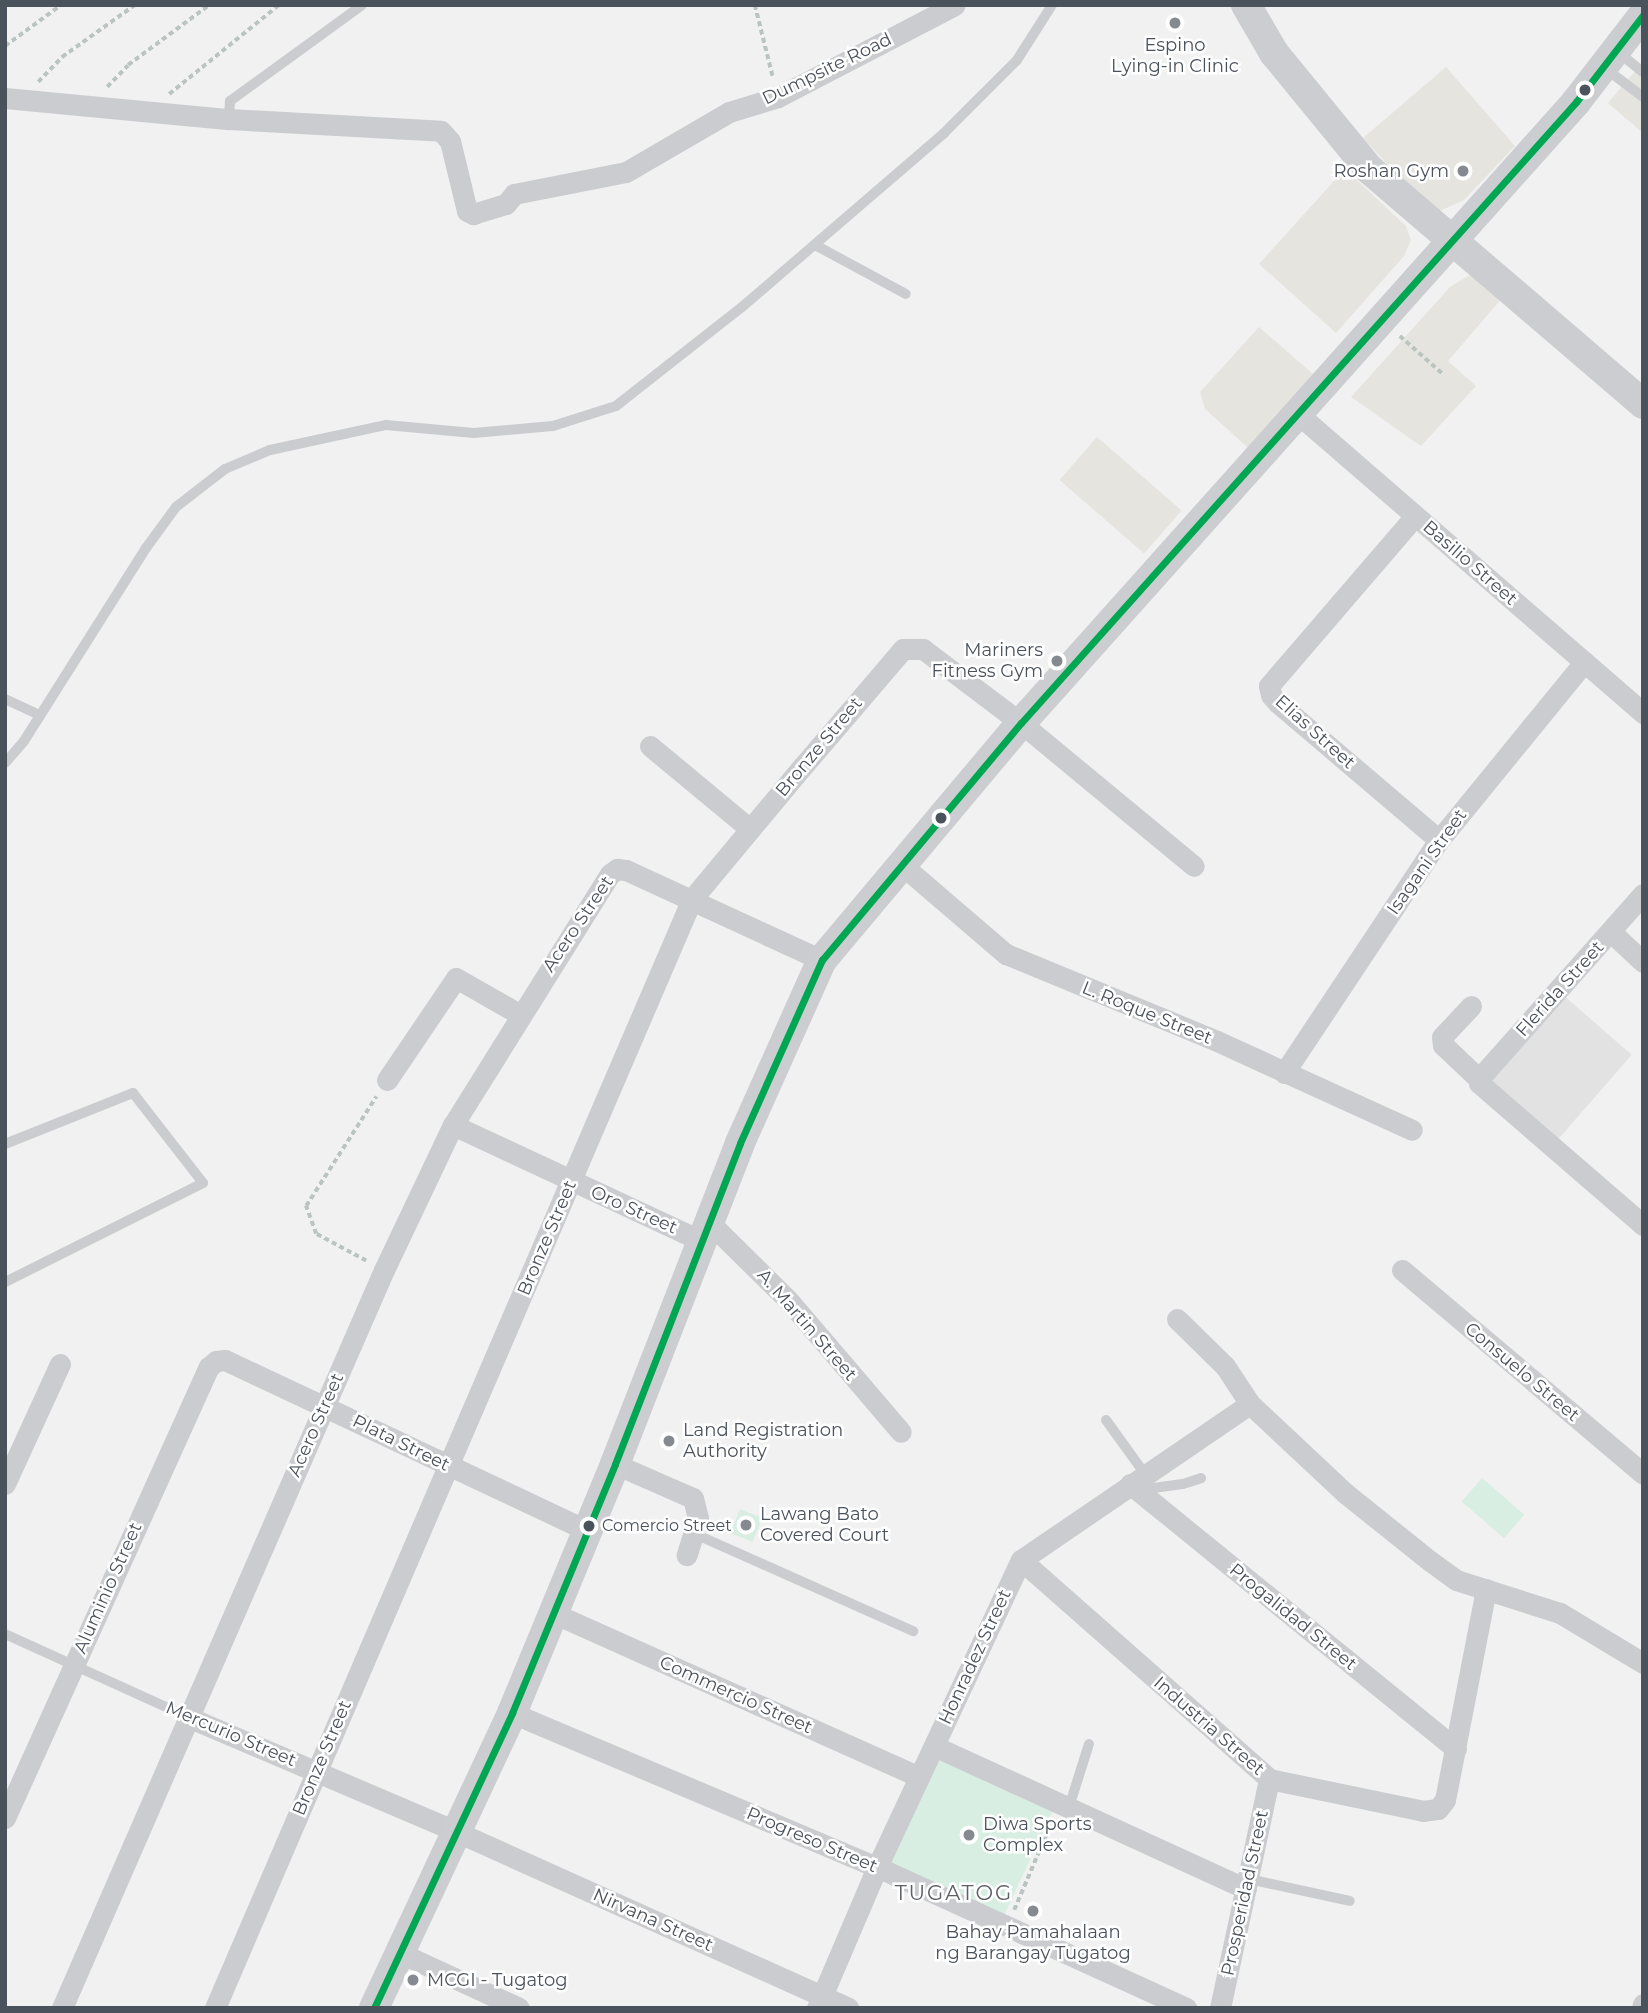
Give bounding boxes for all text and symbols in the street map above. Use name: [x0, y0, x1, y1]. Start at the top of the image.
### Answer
marker: Espino Lying-in Clinic: [1165, 13, 1185, 33]
street label: Dumpsite Road: [759, 28, 895, 110]
place label: Espino Lying-in Clinic: [1111, 35, 1239, 78]
unlabelled marker: [1578, 83, 1592, 97]
place label: Roshan Gym: [1333, 160, 1449, 182]
marker: Roshan Gym: [1455, 163, 1471, 179]
street label: Basilio Street: [1418, 516, 1522, 610]
place label: Mariners Fitness Gym: [932, 640, 1043, 682]
marker: Mariners Fitness Gym: [1049, 653, 1065, 669]
street label: Elias Street: [1271, 690, 1359, 774]
street label: Bronze Street: [771, 693, 867, 801]
street label: Isagani Street: [1383, 805, 1471, 919]
unlabelled marker: [934, 811, 948, 825]
street label: Acero Street: [538, 872, 618, 976]
street label: Flerida Street: [1511, 937, 1609, 1041]
street label: L. Roque Street: [1079, 977, 1215, 1049]
street label: Bronze Street: [513, 1177, 581, 1299]
street label: Oro Street: [587, 1181, 681, 1239]
street label: A. Martin Street: [753, 1265, 861, 1385]
street label: Consuelo Street: [1460, 1318, 1584, 1426]
street label: Acero Street: [284, 1370, 348, 1480]
street label: Plata Street: [349, 1410, 453, 1476]
place label: Land Registration Authority: [683, 1420, 843, 1462]
marker: Land Registration Authority: [661, 1433, 677, 1449]
place label: Lawang Bato Covered Court: [760, 1504, 889, 1546]
place label: Comercio Street: [602, 1516, 732, 1536]
marker: Lawang Bato Covered Court: [738, 1517, 754, 1533]
street label: Aluminio Street: [69, 1519, 147, 1657]
marker: Comercio Street: [582, 1519, 596, 1533]
street label: Progalidad Street: [1225, 1559, 1361, 1675]
street label: Honradez Street: [934, 1586, 1016, 1728]
street label: Commercio Street: [656, 1652, 816, 1738]
street label: Industria Street: [1149, 1672, 1269, 1780]
street label: Mercurio Street: [163, 1697, 299, 1771]
street label: Bronze Street: [288, 1697, 356, 1819]
street label: Progreso Street: [743, 1803, 881, 1877]
street label: Prosperidad Street: [1217, 1808, 1273, 1978]
place label: Diwa Sports Complex: [983, 1814, 1092, 1856]
marker: Diwa Sports Complex: [961, 1827, 977, 1843]
district label: TUGATOG: [896, 1880, 1012, 1906]
street label: Nirvana Street: [590, 1884, 716, 1956]
marker: Bahay Pamahalaan ng Barangay Tugatog: [1025, 1903, 1041, 1919]
place label: Bahay Pamahalaan ng Barangay Tugatog: [935, 1922, 1131, 1965]
place label: MCGI - Tugatog: [427, 1969, 568, 1991]
marker: MCGI - Tugatog: [405, 1972, 421, 1988]

